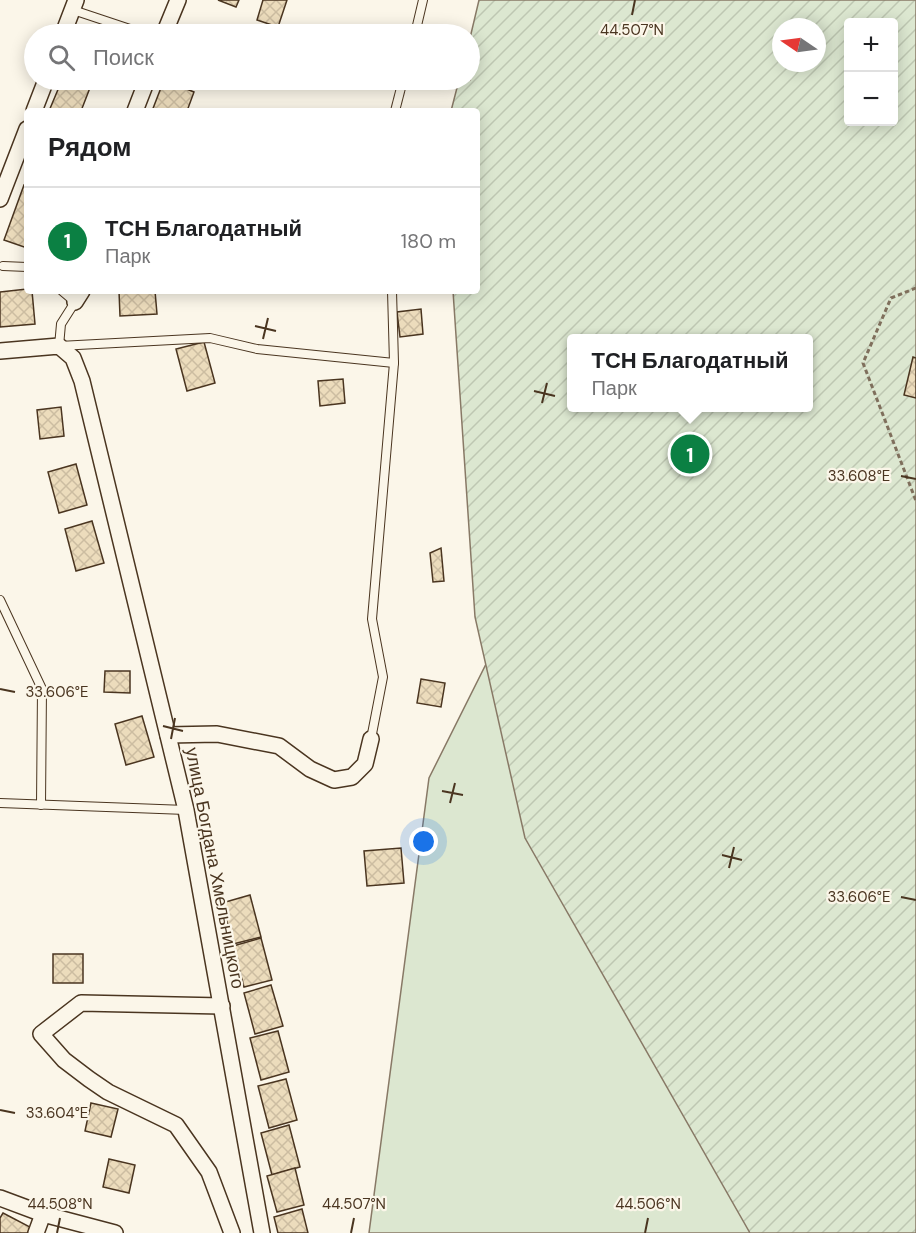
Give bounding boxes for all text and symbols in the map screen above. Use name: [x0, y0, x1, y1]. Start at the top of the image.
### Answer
north arrow: [772, 18, 826, 72]
map controls: [844, 18, 898, 126]
button: +: [844, 18, 898, 72]
text: 44.507°N: [600, 20, 664, 40]
search box: [24, 24, 480, 90]
icon: search: [45, 41, 78, 74]
text: Поиск: [93, 43, 154, 72]
button: −: [844, 72, 898, 126]
text: Рядом: [48, 130, 131, 164]
text: ТСН Благодатный: [105, 214, 302, 243]
text: 1: [64, 228, 71, 254]
text: 180 m: [401, 228, 456, 254]
text: Парк: [105, 243, 150, 269]
popup: [567, 334, 813, 412]
text: ТСН Благодатный: [591, 346, 789, 375]
text: Парк: [591, 375, 637, 401]
pin: 1: [670, 432, 710, 476]
text: 33.608°E: [828, 466, 890, 486]
text: 33.606°E: [26, 682, 88, 702]
street label: улица Богдана Хмельницкого: [180, 745, 250, 991]
your location: [409, 827, 438, 856]
text: 33.606°E: [828, 887, 890, 907]
text: 33.604°E: [26, 1103, 88, 1123]
text: 44.508°N: [27, 1194, 93, 1214]
text: 44.507°N: [322, 1194, 386, 1214]
text: 44.506°N: [615, 1194, 681, 1214]

